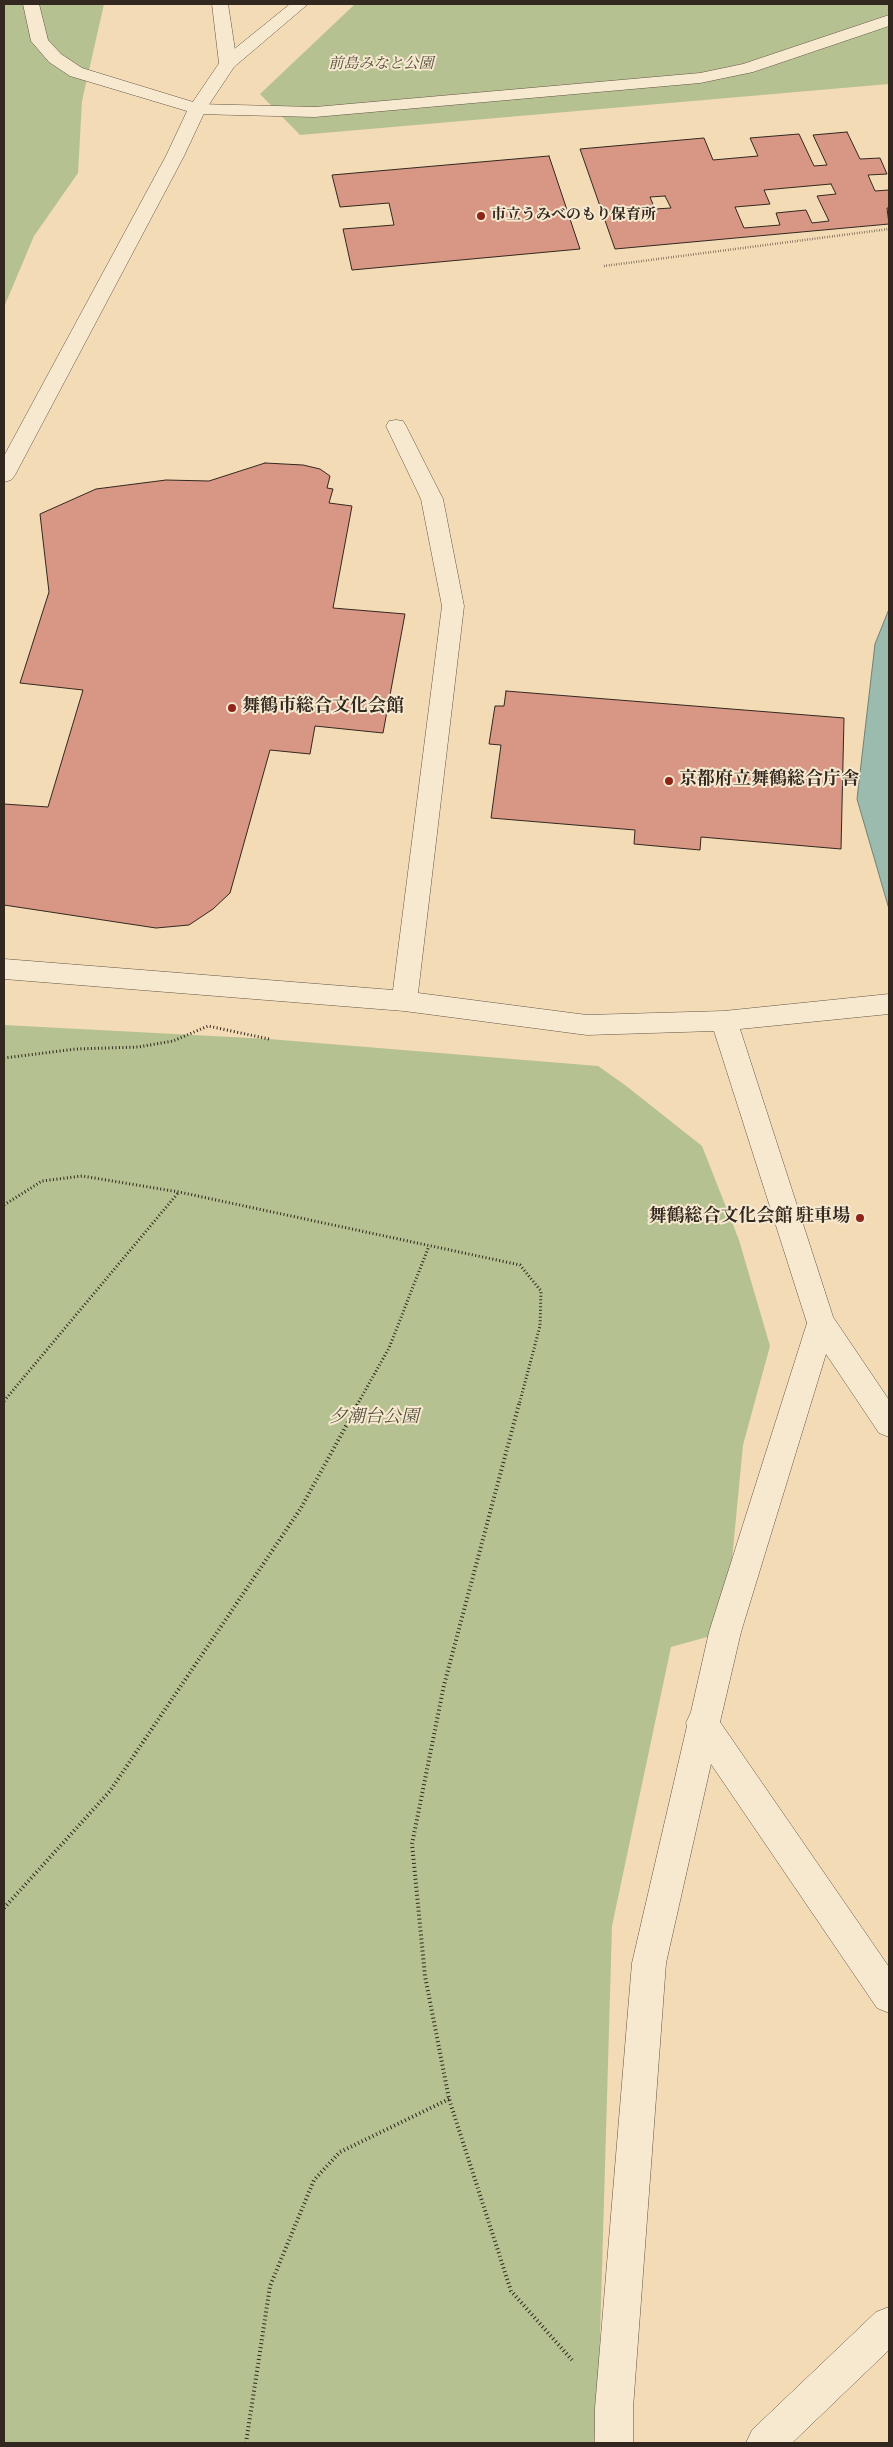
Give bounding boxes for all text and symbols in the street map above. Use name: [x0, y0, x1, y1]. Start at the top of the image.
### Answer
park label: 前島みなと公園: [329, 56, 433, 74]
place label: 市立うみべのもり保育所: [491, 207, 656, 225]
marker: 市立うみべのもり保育所: [475, 210, 487, 222]
place label: 舞鶴市総合文化会館: [242, 697, 404, 719]
marker: 舞鶴市総合文化会館: [226, 702, 238, 714]
place label: 京都府立舞鶴総合庁舎: [679, 770, 859, 792]
marker: 京都府立舞鶴総合庁舎: [663, 775, 675, 787]
place label: 舞鶴総合文化会館 駐車場: [648, 1207, 850, 1229]
marker: 舞鶴総合文化会館 駐車場: [854, 1212, 866, 1224]
park label: 夕潮台公園: [329, 1408, 419, 1430]

